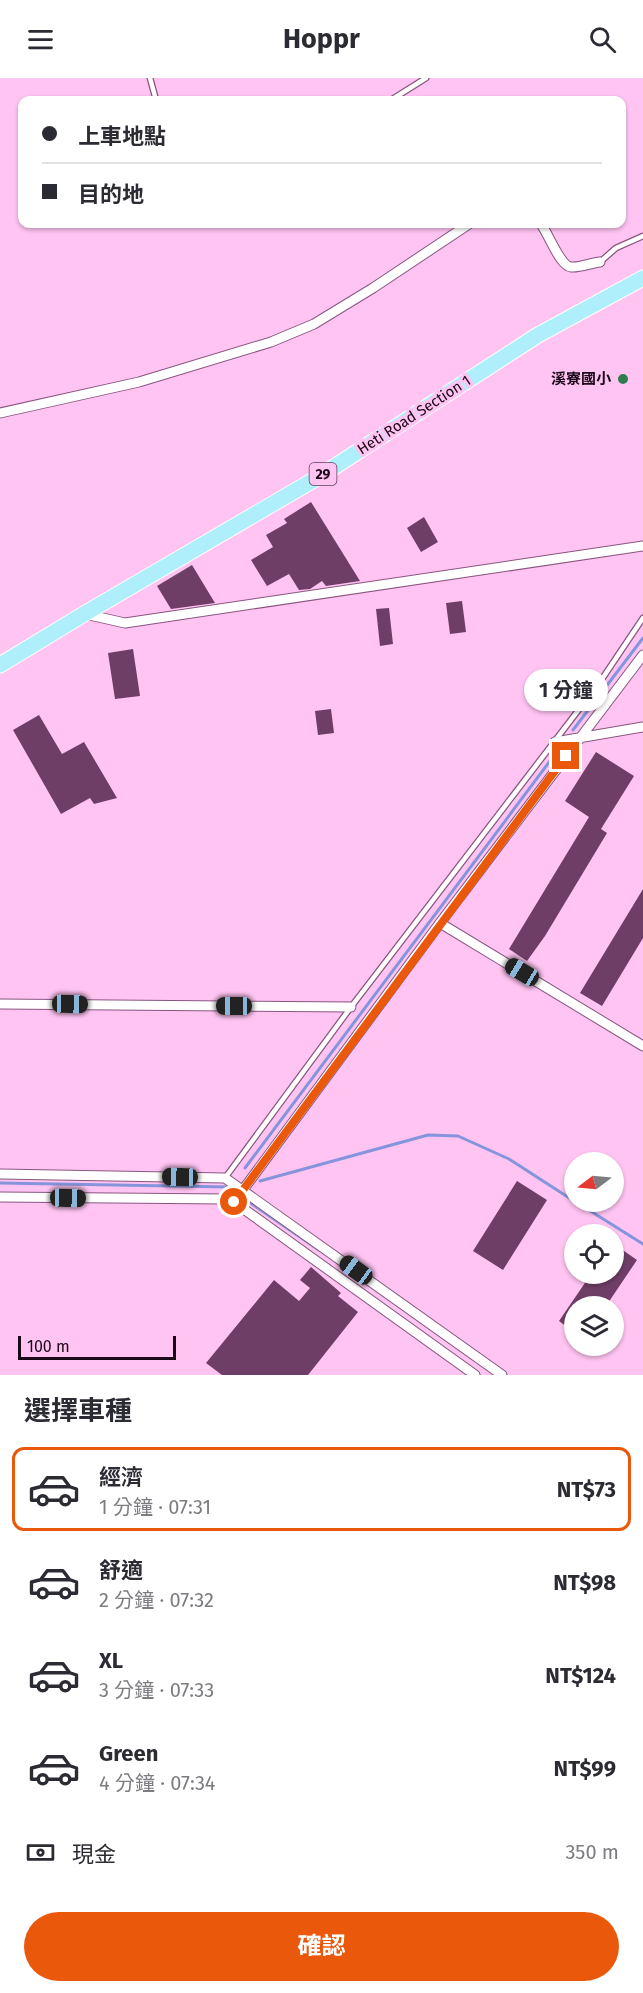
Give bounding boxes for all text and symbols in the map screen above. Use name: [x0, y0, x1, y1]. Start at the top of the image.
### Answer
icon: menu: [24, 23, 57, 56]
text: Hoppr: [283, 23, 360, 55]
icon: search: [586, 23, 619, 56]
text: 上車地點: [78, 123, 166, 150]
text: 目的地: [78, 181, 144, 208]
place label: 溪寮國小: [551, 370, 612, 388]
street label: Heti Road Section 1: [354, 372, 474, 458]
marker: 溪寮國小: [616, 372, 630, 386]
road number: 29: [310, 463, 336, 485]
callout: 1 分鐘: [524, 669, 608, 711]
text: 1 分鐘: [539, 678, 593, 702]
route end: [552, 742, 579, 769]
car: [502, 955, 542, 989]
car: [52, 995, 88, 1013]
car: [216, 997, 252, 1015]
north arrow: [564, 1152, 624, 1212]
map controls: [564, 1152, 624, 1356]
car: [162, 1168, 198, 1186]
route start: [220, 1188, 247, 1215]
car: [50, 1189, 86, 1207]
button: locate: [564, 1224, 624, 1284]
car: [336, 1252, 376, 1288]
button: layers: [564, 1296, 624, 1356]
scale bar: [18, 1333, 176, 1360]
text: 100 m: [27, 1337, 70, 1356]
text: 選擇車種: [24, 1395, 132, 1427]
icon: car: [27, 1462, 81, 1516]
text: 經濟: [99, 1464, 143, 1491]
text: NT$73: [557, 1476, 616, 1503]
text: 1 分鐘 · 07:31: [99, 1495, 211, 1519]
icon: car: [27, 1555, 81, 1609]
text: 舒適: [99, 1557, 143, 1584]
text: NT$98: [553, 1569, 616, 1596]
text: 2 分鐘 · 07:32: [99, 1588, 214, 1612]
text: XL: [99, 1647, 123, 1674]
icon: car: [27, 1648, 81, 1702]
text: NT$124: [545, 1662, 616, 1689]
text: 3 分鐘 · 07:33: [99, 1678, 214, 1702]
text: Green: [99, 1740, 158, 1767]
icon: car: [27, 1741, 81, 1795]
text: NT$99: [554, 1755, 616, 1782]
text: 4 分鐘 · 07:34: [99, 1771, 215, 1795]
icon: cash: [24, 1836, 57, 1869]
text: 350 m: [565, 1840, 619, 1864]
text: 現金: [72, 1841, 116, 1868]
button: 確認: [24, 1912, 619, 1981]

